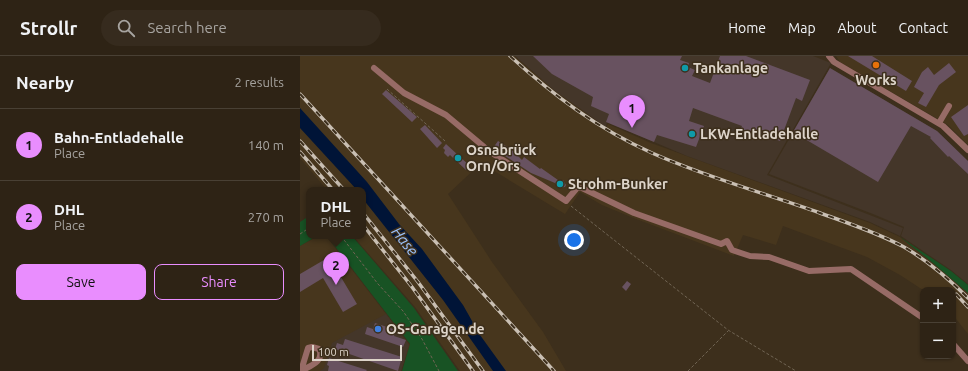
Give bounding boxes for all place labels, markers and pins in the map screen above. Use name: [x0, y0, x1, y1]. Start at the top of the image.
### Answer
place label: Tankanlage: [693, 60, 768, 76]
marker: Works: [871, 60, 881, 70]
marker: Tankanlage: [680, 63, 690, 73]
place label: Works: [855, 72, 897, 88]
pin: 1: [619, 95, 645, 128]
place label: LKW-Entladehalle: [700, 126, 818, 142]
marker: LKW-Entladehalle: [687, 129, 697, 139]
place label: Osnabrück Orn/Ors: [466, 142, 537, 174]
marker: Osnabrück Orn/Ors: [453, 153, 463, 163]
place label: Strohm-Bunker: [568, 176, 668, 192]
marker: Strohm-Bunker: [555, 179, 565, 189]
pin: 2: [323, 252, 349, 285]
place label: OS-Garagen.de: [386, 321, 485, 337]
marker: OS-Garagen.de: [373, 324, 383, 334]

